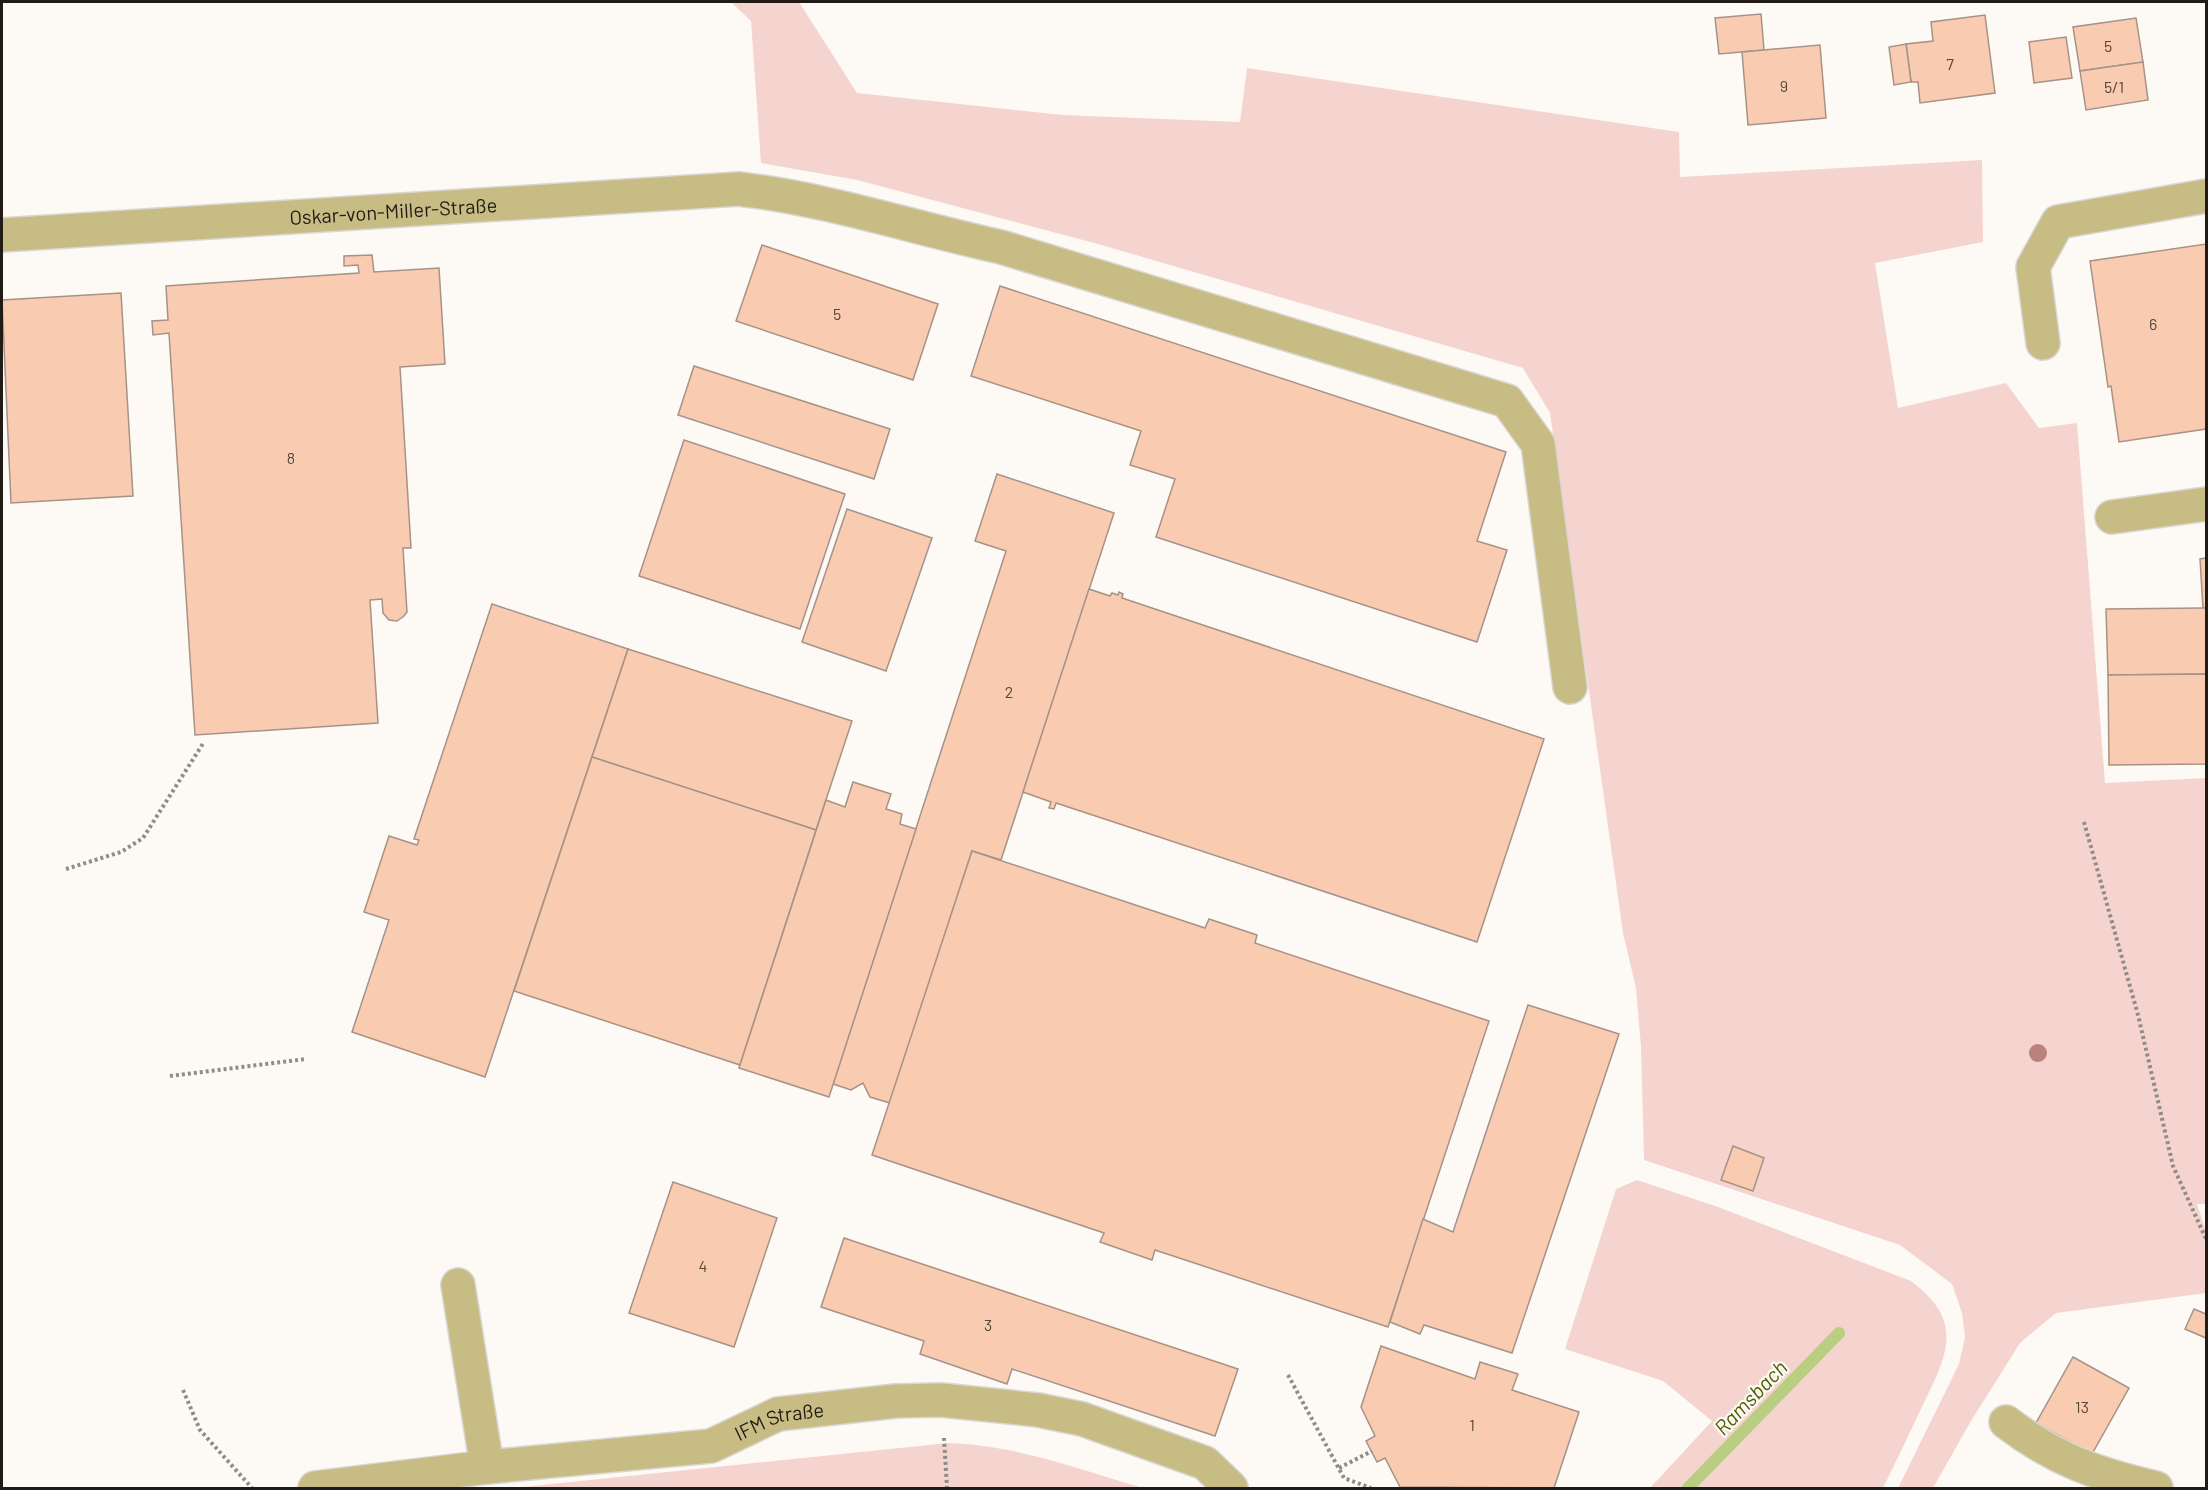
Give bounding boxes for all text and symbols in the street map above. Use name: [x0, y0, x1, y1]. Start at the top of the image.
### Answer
house number: 5: [2104, 36, 2112, 55]
house number: 7: [1946, 54, 1954, 73]
house number: 9: [1780, 76, 1788, 95]
house number: 5/1: [2104, 77, 2124, 96]
street label: Oskar-von-Miller-Straße: [289, 192, 498, 229]
house number: 5: [833, 304, 841, 323]
house number: 6: [2149, 314, 2157, 333]
house number: 8: [287, 448, 295, 467]
house number: 2: [1005, 682, 1013, 701]
house number: 4: [699, 1256, 707, 1275]
house number: 3: [984, 1315, 992, 1334]
water label: Ramsbach: [1708, 1354, 1792, 1440]
street label: IFM Straße: [730, 1397, 825, 1445]
house number: 13: [2075, 1397, 2089, 1416]
house number: 1: [1469, 1415, 1475, 1434]

